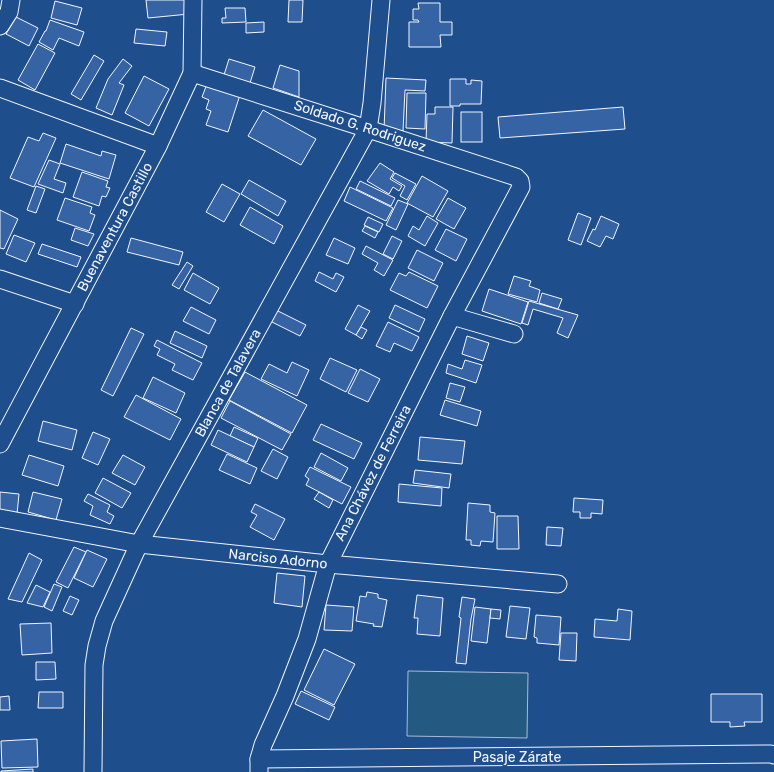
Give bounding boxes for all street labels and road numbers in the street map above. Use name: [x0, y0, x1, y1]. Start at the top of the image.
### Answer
street label: Soldado G. Rodriguez: [292, 97, 428, 155]
street label: Buenaventura Castillo: [74, 160, 156, 294]
street label: Blanca de Talavera: [191, 326, 265, 440]
street label: Ana Chávez de Ferreira: [331, 402, 415, 544]
street label: Narciso Adorno: [228, 545, 328, 573]
street label: Pasaje Zárate: [473, 749, 562, 766]

